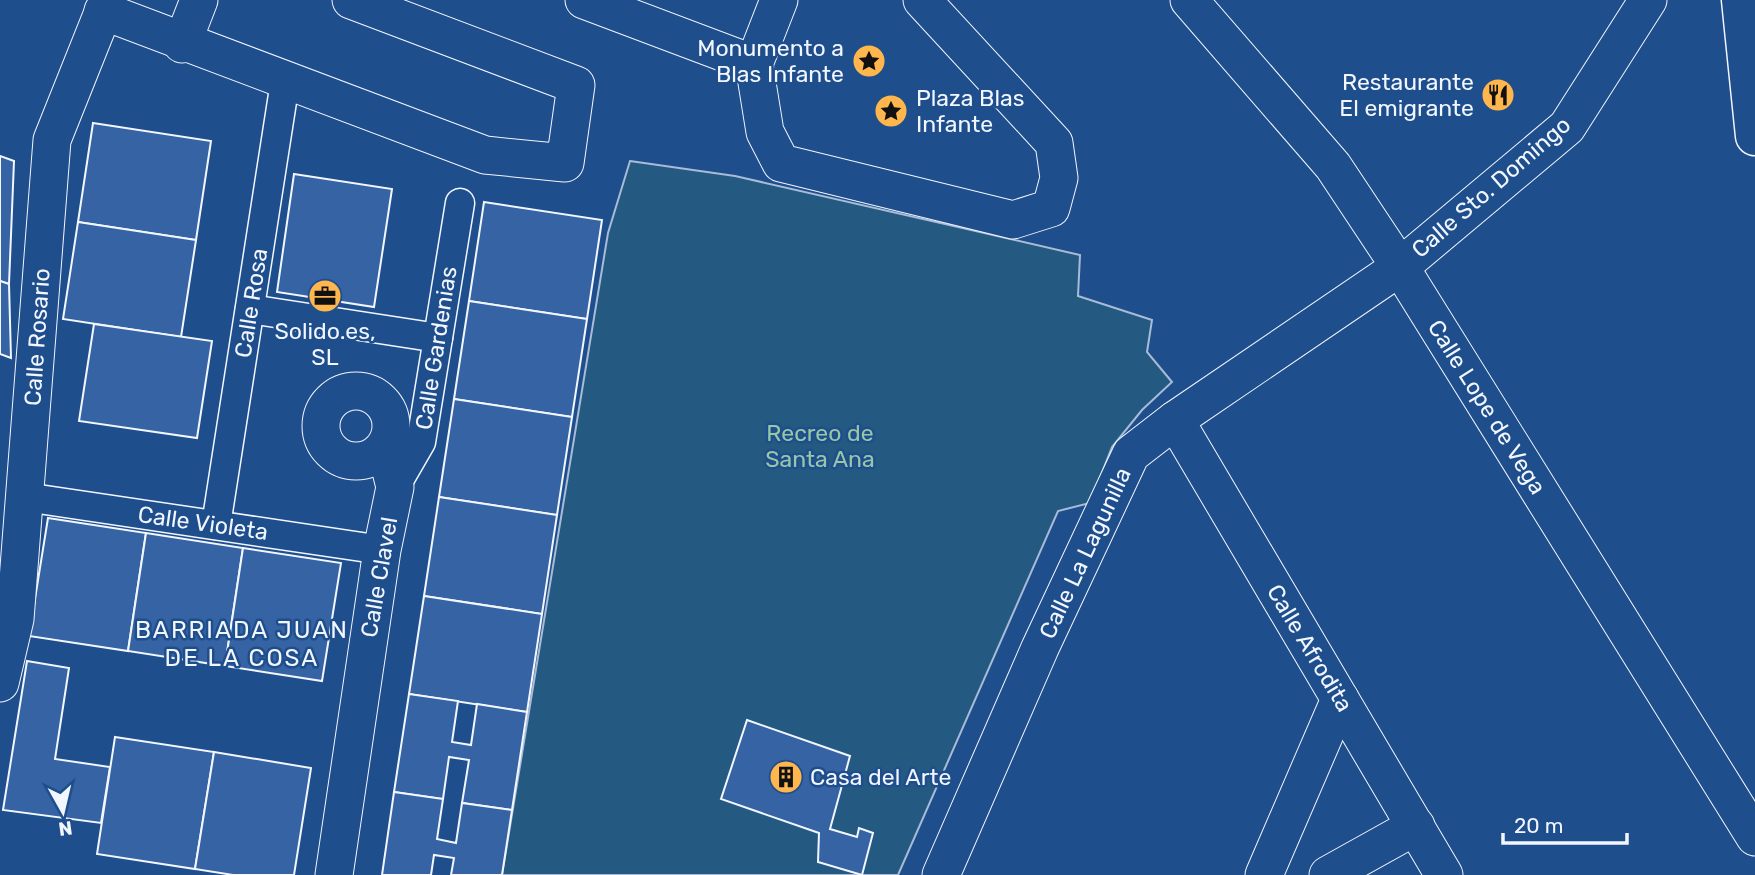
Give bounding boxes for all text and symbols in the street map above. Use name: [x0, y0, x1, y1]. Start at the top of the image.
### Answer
place label: Monumento a Blas Infante: [697, 34, 844, 88]
place icon: Monumento a Blas Infante: [850, 42, 888, 80]
place label: Restaurante El emigrante: [1339, 68, 1474, 122]
restaurant icon: Restaurante El emigrante: [1479, 76, 1517, 114]
place label: Plaza Blas Infante: [916, 84, 1024, 138]
place icon: Plaza Blas Infante: [872, 92, 910, 130]
street label: Calle Sto. Domingo: [1406, 110, 1576, 264]
street label: Calle Rosa: [229, 246, 273, 360]
street label: Calle Gardenias: [409, 264, 463, 432]
street label: Calle Rosario: [18, 267, 56, 407]
office icon: Solido.es, SL: [306, 277, 344, 315]
street label: Calle Lope de Vega: [1422, 315, 1552, 499]
place label: Solido.es, SL: [274, 317, 376, 371]
park label: Recreo de Santa Ana: [765, 419, 875, 473]
street label: Calle La Lagunilla: [1033, 463, 1137, 643]
street label: Calle Violeta: [136, 500, 270, 546]
street label: Calle Clavel: [355, 515, 403, 639]
street label: Calle Afrodita: [1261, 579, 1359, 717]
district label: BARRIADA JUAN DE LA COSA: [135, 616, 349, 672]
building icon: Casa del Arte: [767, 758, 805, 796]
place label: Casa del Arte: [810, 763, 951, 791]
north arrow: [28, 777, 98, 847]
scale bar: [1503, 802, 1627, 846]
text: 20 m: [1514, 813, 1563, 838]
text: N: [57, 816, 74, 841]

